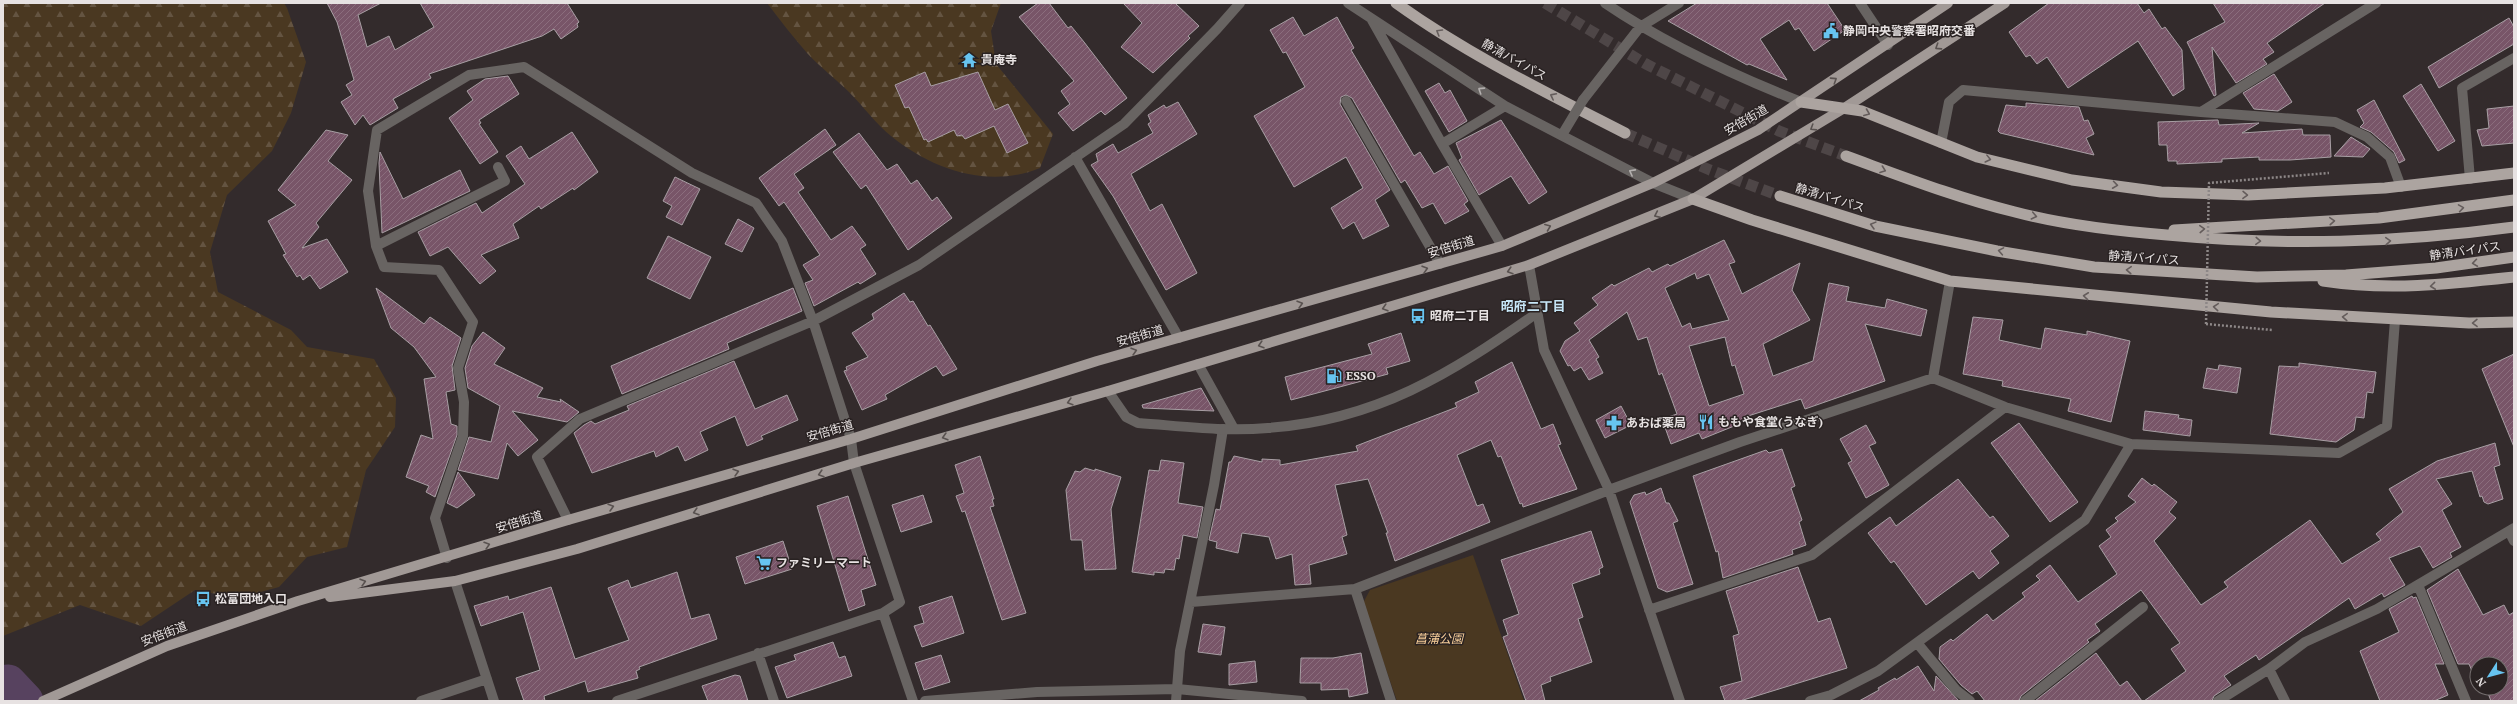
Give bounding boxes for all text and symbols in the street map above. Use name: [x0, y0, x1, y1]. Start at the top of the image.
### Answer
public building icon: 静岡中央警察署昭府交番: [1822, 22, 1840, 40]
place label: 静岡中央警察署昭府交番: [1843, 23, 1976, 38]
one-way arrow: [1436, 30, 1443, 37]
street label: 静清バイパス: [1479, 36, 1549, 84]
one-way arrow: [1935, 42, 1942, 49]
temple icon: 貴庵寺: [960, 51, 978, 69]
place label: 貴庵寺: [981, 52, 1017, 67]
one-way arrow: [1830, 77, 1837, 85]
one-way arrow: [1478, 87, 1485, 95]
one-way arrow: [1549, 93, 1557, 101]
street label: 安倍街道: [1721, 101, 1770, 138]
one-way arrow: [1863, 109, 1870, 117]
one-way arrow: [1810, 123, 1817, 131]
one-way arrow: [1985, 155, 1991, 163]
one-way arrow: [1879, 165, 1886, 173]
one-way arrow: [1629, 170, 1636, 177]
street label: 静清バイパス: [1794, 180, 1867, 215]
one-way arrow: [2112, 180, 2118, 189]
one-way arrow: [2242, 191, 2248, 199]
one-way arrow: [2458, 204, 2464, 213]
one-way arrow: [1654, 210, 1662, 218]
one-way arrow: [2030, 212, 2037, 220]
one-way arrow: [2329, 216, 2335, 225]
one-way arrow: [1870, 221, 1877, 230]
one-way arrow: [1544, 223, 1551, 231]
one-way arrow: [2199, 224, 2205, 233]
street label: 安倍街道: [1426, 232, 1476, 261]
one-way arrow: [2385, 236, 2391, 245]
one-way arrow: [2255, 237, 2261, 245]
street label: 静清バイパス: [2428, 238, 2502, 263]
one-way arrow: [1998, 248, 2004, 256]
street label: 静清バイパス: [2108, 248, 2180, 267]
one-way arrow: [2472, 258, 2478, 267]
one-way arrow: [1421, 265, 1428, 274]
one-way arrow: [2126, 265, 2132, 274]
one-way arrow: [1506, 266, 1513, 275]
one-way arrow: [2430, 281, 2436, 290]
one-way arrow: [2083, 292, 2089, 301]
district label: 昭府二丁目: [1500, 297, 1566, 315]
one-way arrow: [1296, 300, 1303, 309]
one-way arrow: [1382, 303, 1389, 312]
one-way arrow: [2212, 303, 2219, 312]
bus stop icon: 昭府二丁目: [1409, 307, 1427, 325]
place label: 昭府二丁目: [1430, 308, 1490, 323]
one-way arrow: [2342, 312, 2348, 321]
one-way arrow: [2472, 319, 2478, 327]
street label: 安倍街道: [1115, 322, 1165, 349]
one-way arrow: [1257, 340, 1264, 349]
one-way arrow: [1131, 347, 1138, 356]
fuel station icon: ESSO: [1325, 367, 1343, 385]
place label: ESSO: [1346, 368, 1376, 383]
one-way arrow: [1067, 397, 1074, 405]
restaurant icon: ももや食堂(うなぎ): [1697, 413, 1715, 431]
pharmacy icon: あおば薬局: [1605, 414, 1623, 432]
place label: ももや食堂(うなぎ): [1718, 414, 1823, 429]
place label: あおば薬局: [1626, 415, 1686, 430]
street label: 安倍街道: [805, 417, 855, 444]
one-way arrow: [942, 432, 949, 441]
one-way arrow: [733, 468, 740, 477]
one-way arrow: [817, 469, 824, 478]
one-way arrow: [608, 503, 615, 512]
street label: 安倍街道: [494, 507, 544, 536]
one-way arrow: [693, 507, 700, 516]
one-way arrow: [483, 541, 490, 550]
supermarket icon: ファミリーマート: [755, 554, 773, 572]
place label: ファミリーマート: [776, 555, 872, 570]
one-way arrow: [359, 578, 366, 587]
bus stop icon: 松富団地入口: [194, 590, 212, 608]
place label: 松富団地入口: [215, 591, 287, 606]
street label: 安倍街道: [139, 618, 189, 649]
park label: 菖蒲公園: [1415, 631, 1465, 646]
north arrow: [2469, 656, 2509, 696]
text: N: [2472, 674, 2489, 689]

